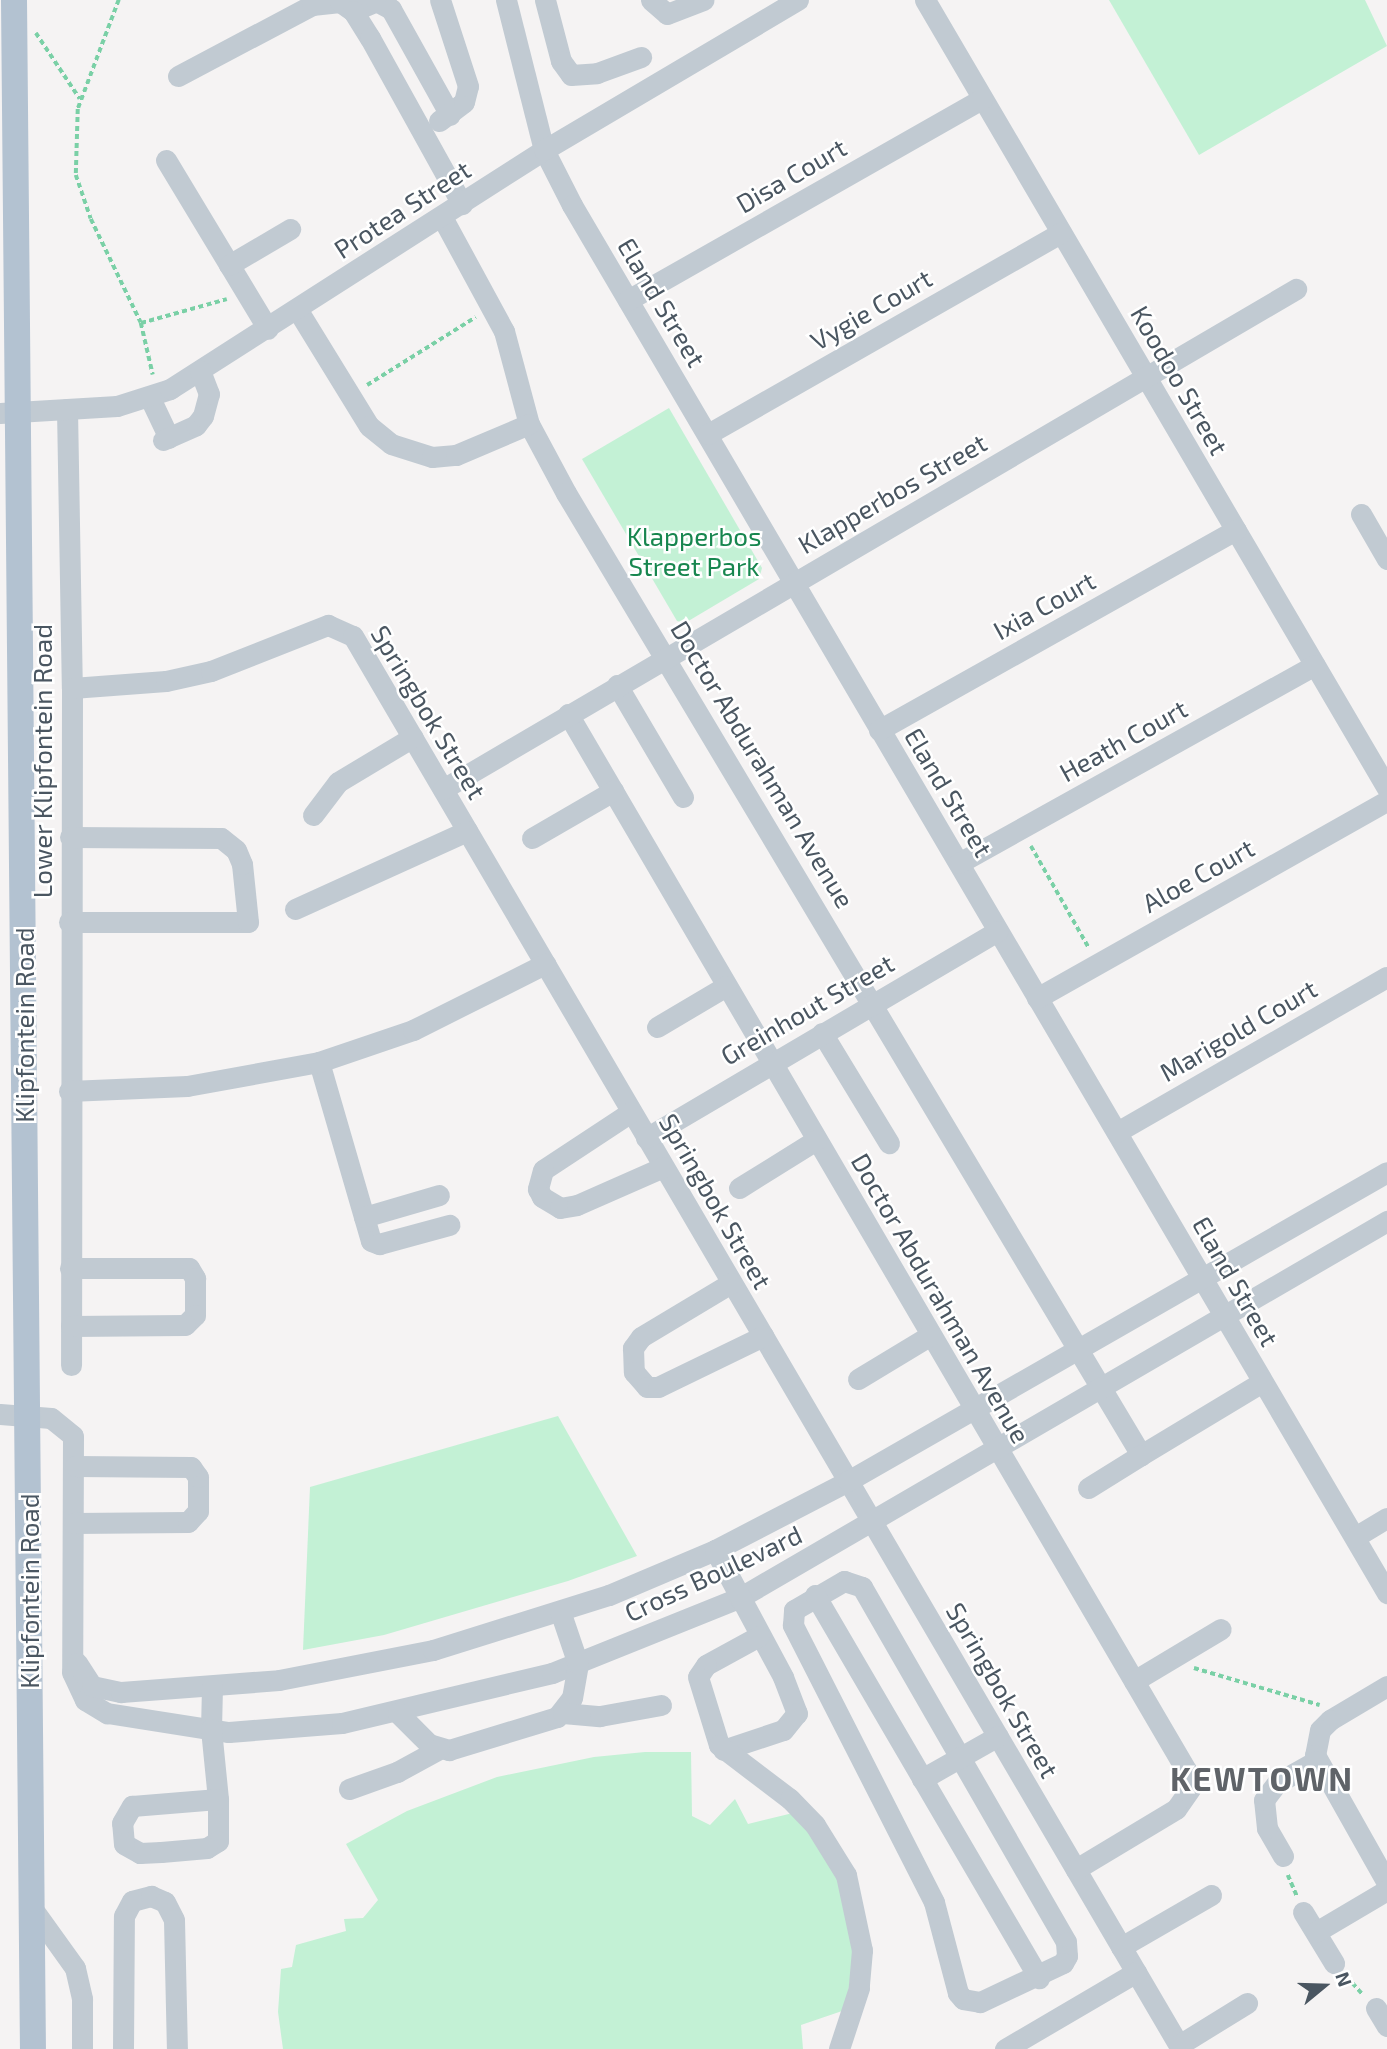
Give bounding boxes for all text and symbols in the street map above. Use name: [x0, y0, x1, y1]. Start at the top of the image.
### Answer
street label: Disa Court: [730, 131, 852, 219]
street label: Protea Street: [328, 153, 476, 265]
street label: Eland Street: [611, 232, 713, 372]
street label: Vygie Court: [805, 262, 937, 356]
street label: Koodoo Street: [1125, 300, 1235, 460]
street label: Klapperbos Street: [792, 426, 992, 560]
park label: Klapperbos Street Park: [627, 520, 761, 582]
street label: Ixia Court: [988, 564, 1100, 646]
street label: Doctor Abdurahman Avenue: [664, 614, 862, 914]
street label: Springbok Street: [365, 620, 493, 804]
street label: Lower Klipfontein Road: [26, 624, 58, 898]
street label: Heath Court: [1054, 692, 1192, 788]
street label: Eland Street: [898, 722, 1000, 862]
street label: Aloe Court: [1137, 832, 1259, 918]
street label: Klipfontein Road: [8, 927, 40, 1123]
street label: Greinhout Street: [715, 947, 899, 1071]
street label: Marigold Court: [1154, 972, 1322, 1088]
street label: Springbok Street: [653, 1108, 779, 1294]
street label: Doctor Abdurahman Avenue: [845, 1147, 1037, 1449]
street label: Eland Street: [1186, 1211, 1286, 1351]
street label: Klipfontein Road: [13, 1493, 45, 1689]
street label: Cross Boulevard: [619, 1518, 807, 1628]
street label: Springbok Street: [940, 1597, 1066, 1783]
district label: KEWTOWN: [1171, 1759, 1353, 1799]
north arrow: [1289, 1951, 1359, 2021]
text: N: [1331, 1969, 1357, 1989]

